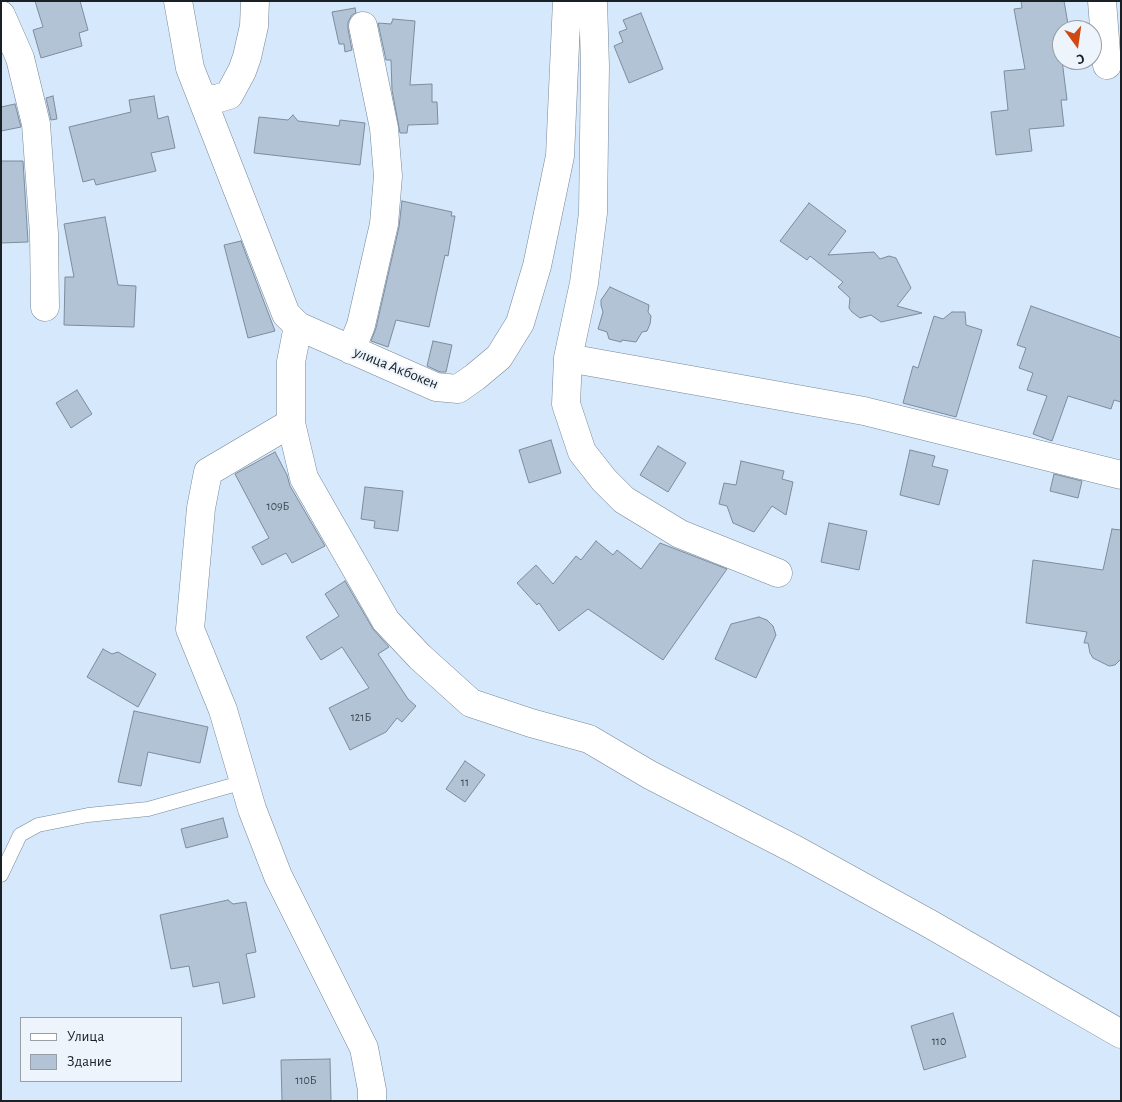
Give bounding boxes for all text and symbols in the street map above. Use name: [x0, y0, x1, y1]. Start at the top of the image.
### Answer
north arrow: [1052, 20, 1102, 70]
text: С: [1075, 51, 1086, 66]
street label: улица Акбокен: [351, 343, 441, 393]
house number: 109Б: [267, 499, 289, 513]
house number: 121Б: [351, 710, 371, 724]
house number: 11: [461, 775, 469, 789]
legend: [20, 1017, 182, 1082]
text: Улица: [67, 1029, 104, 1044]
house number: 110: [932, 1034, 946, 1048]
text: Здание: [67, 1054, 112, 1069]
house number: 110Б: [295, 1073, 317, 1087]

